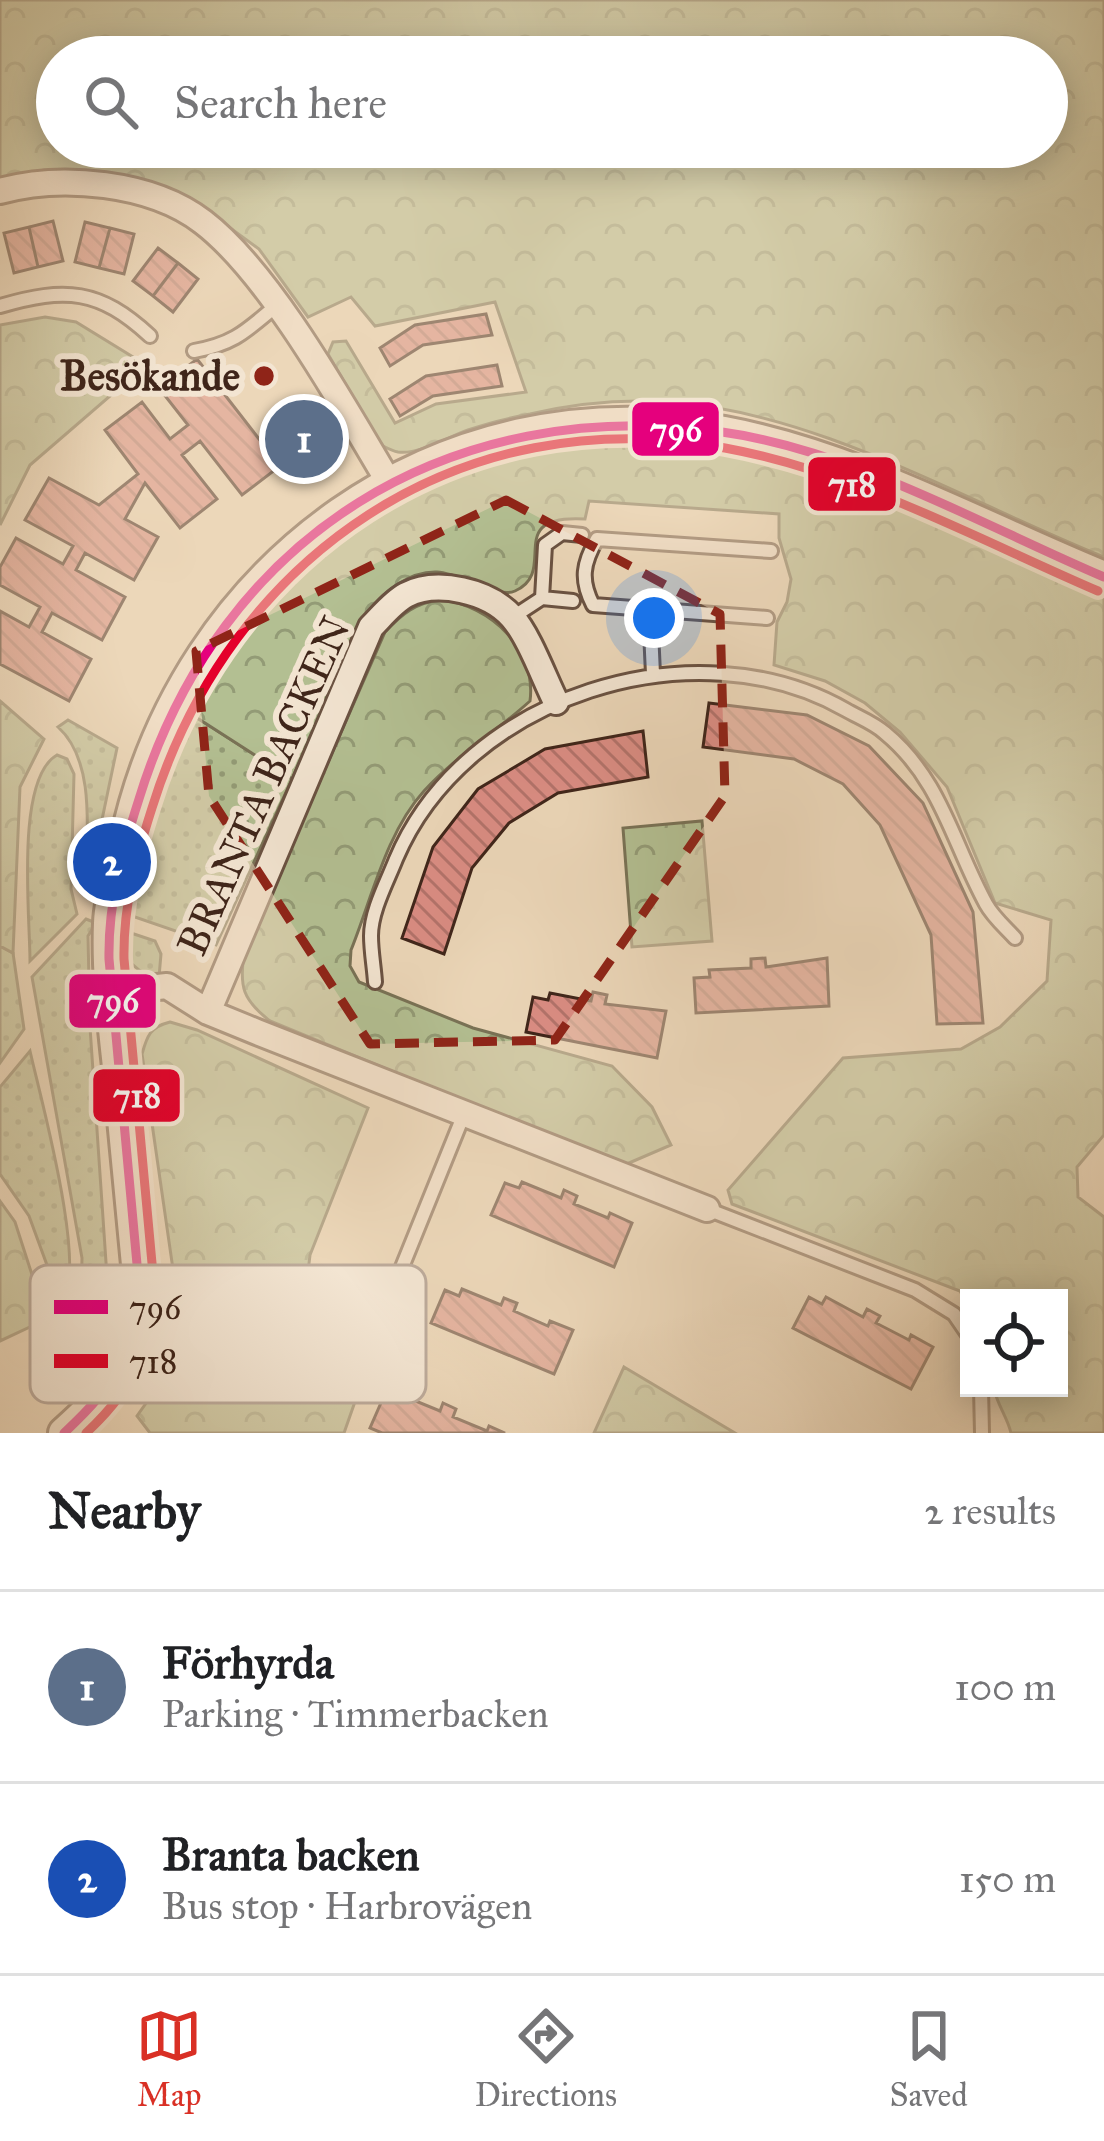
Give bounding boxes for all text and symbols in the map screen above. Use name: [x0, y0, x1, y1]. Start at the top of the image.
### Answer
search box: [36, 36, 1068, 168]
icon: search: [78, 69, 144, 135]
text: Search here: [174, 75, 387, 130]
place label: Besökande: [60, 350, 240, 402]
marker: Besökande: [251, 363, 277, 389]
pin: 1: [265, 394, 343, 484]
line badge: 796: [630, 400, 721, 458]
text: 796: [650, 410, 704, 451]
line badge: 718: [806, 455, 898, 513]
text: 718: [828, 465, 876, 505]
your location: [624, 588, 684, 648]
street label: BRANTA BACKEN: [166, 608, 362, 964]
pin: 2: [73, 817, 151, 907]
line badge: 796: [67, 972, 158, 1030]
text: 796: [87, 981, 141, 1022]
line badge: 718: [91, 1067, 182, 1124]
text: 718: [113, 1076, 161, 1116]
legend: [30, 1265, 426, 1403]
text: 796: [129, 1288, 182, 1329]
map controls: [960, 1289, 1068, 1397]
button: locate: [960, 1289, 1068, 1397]
text: 718: [129, 1342, 177, 1382]
text: Nearby: [48, 1480, 200, 1542]
text: 2 results: [924, 1487, 1056, 1535]
text: Förhyrda: [162, 1635, 334, 1690]
text: 1: [79, 1663, 95, 1711]
text: 100 m: [954, 1663, 1056, 1711]
text: Parking · Timmerbacken: [162, 1690, 549, 1738]
text: Branta backen: [162, 1827, 420, 1882]
text: 2: [77, 1855, 97, 1903]
text: 150 m: [959, 1855, 1056, 1903]
text: Bus stop · Harbrovägen: [162, 1882, 532, 1930]
tab: Map: [136, 2003, 202, 2115]
tab: Directions: [475, 2003, 617, 2115]
tab: Saved: [889, 2003, 968, 2115]

